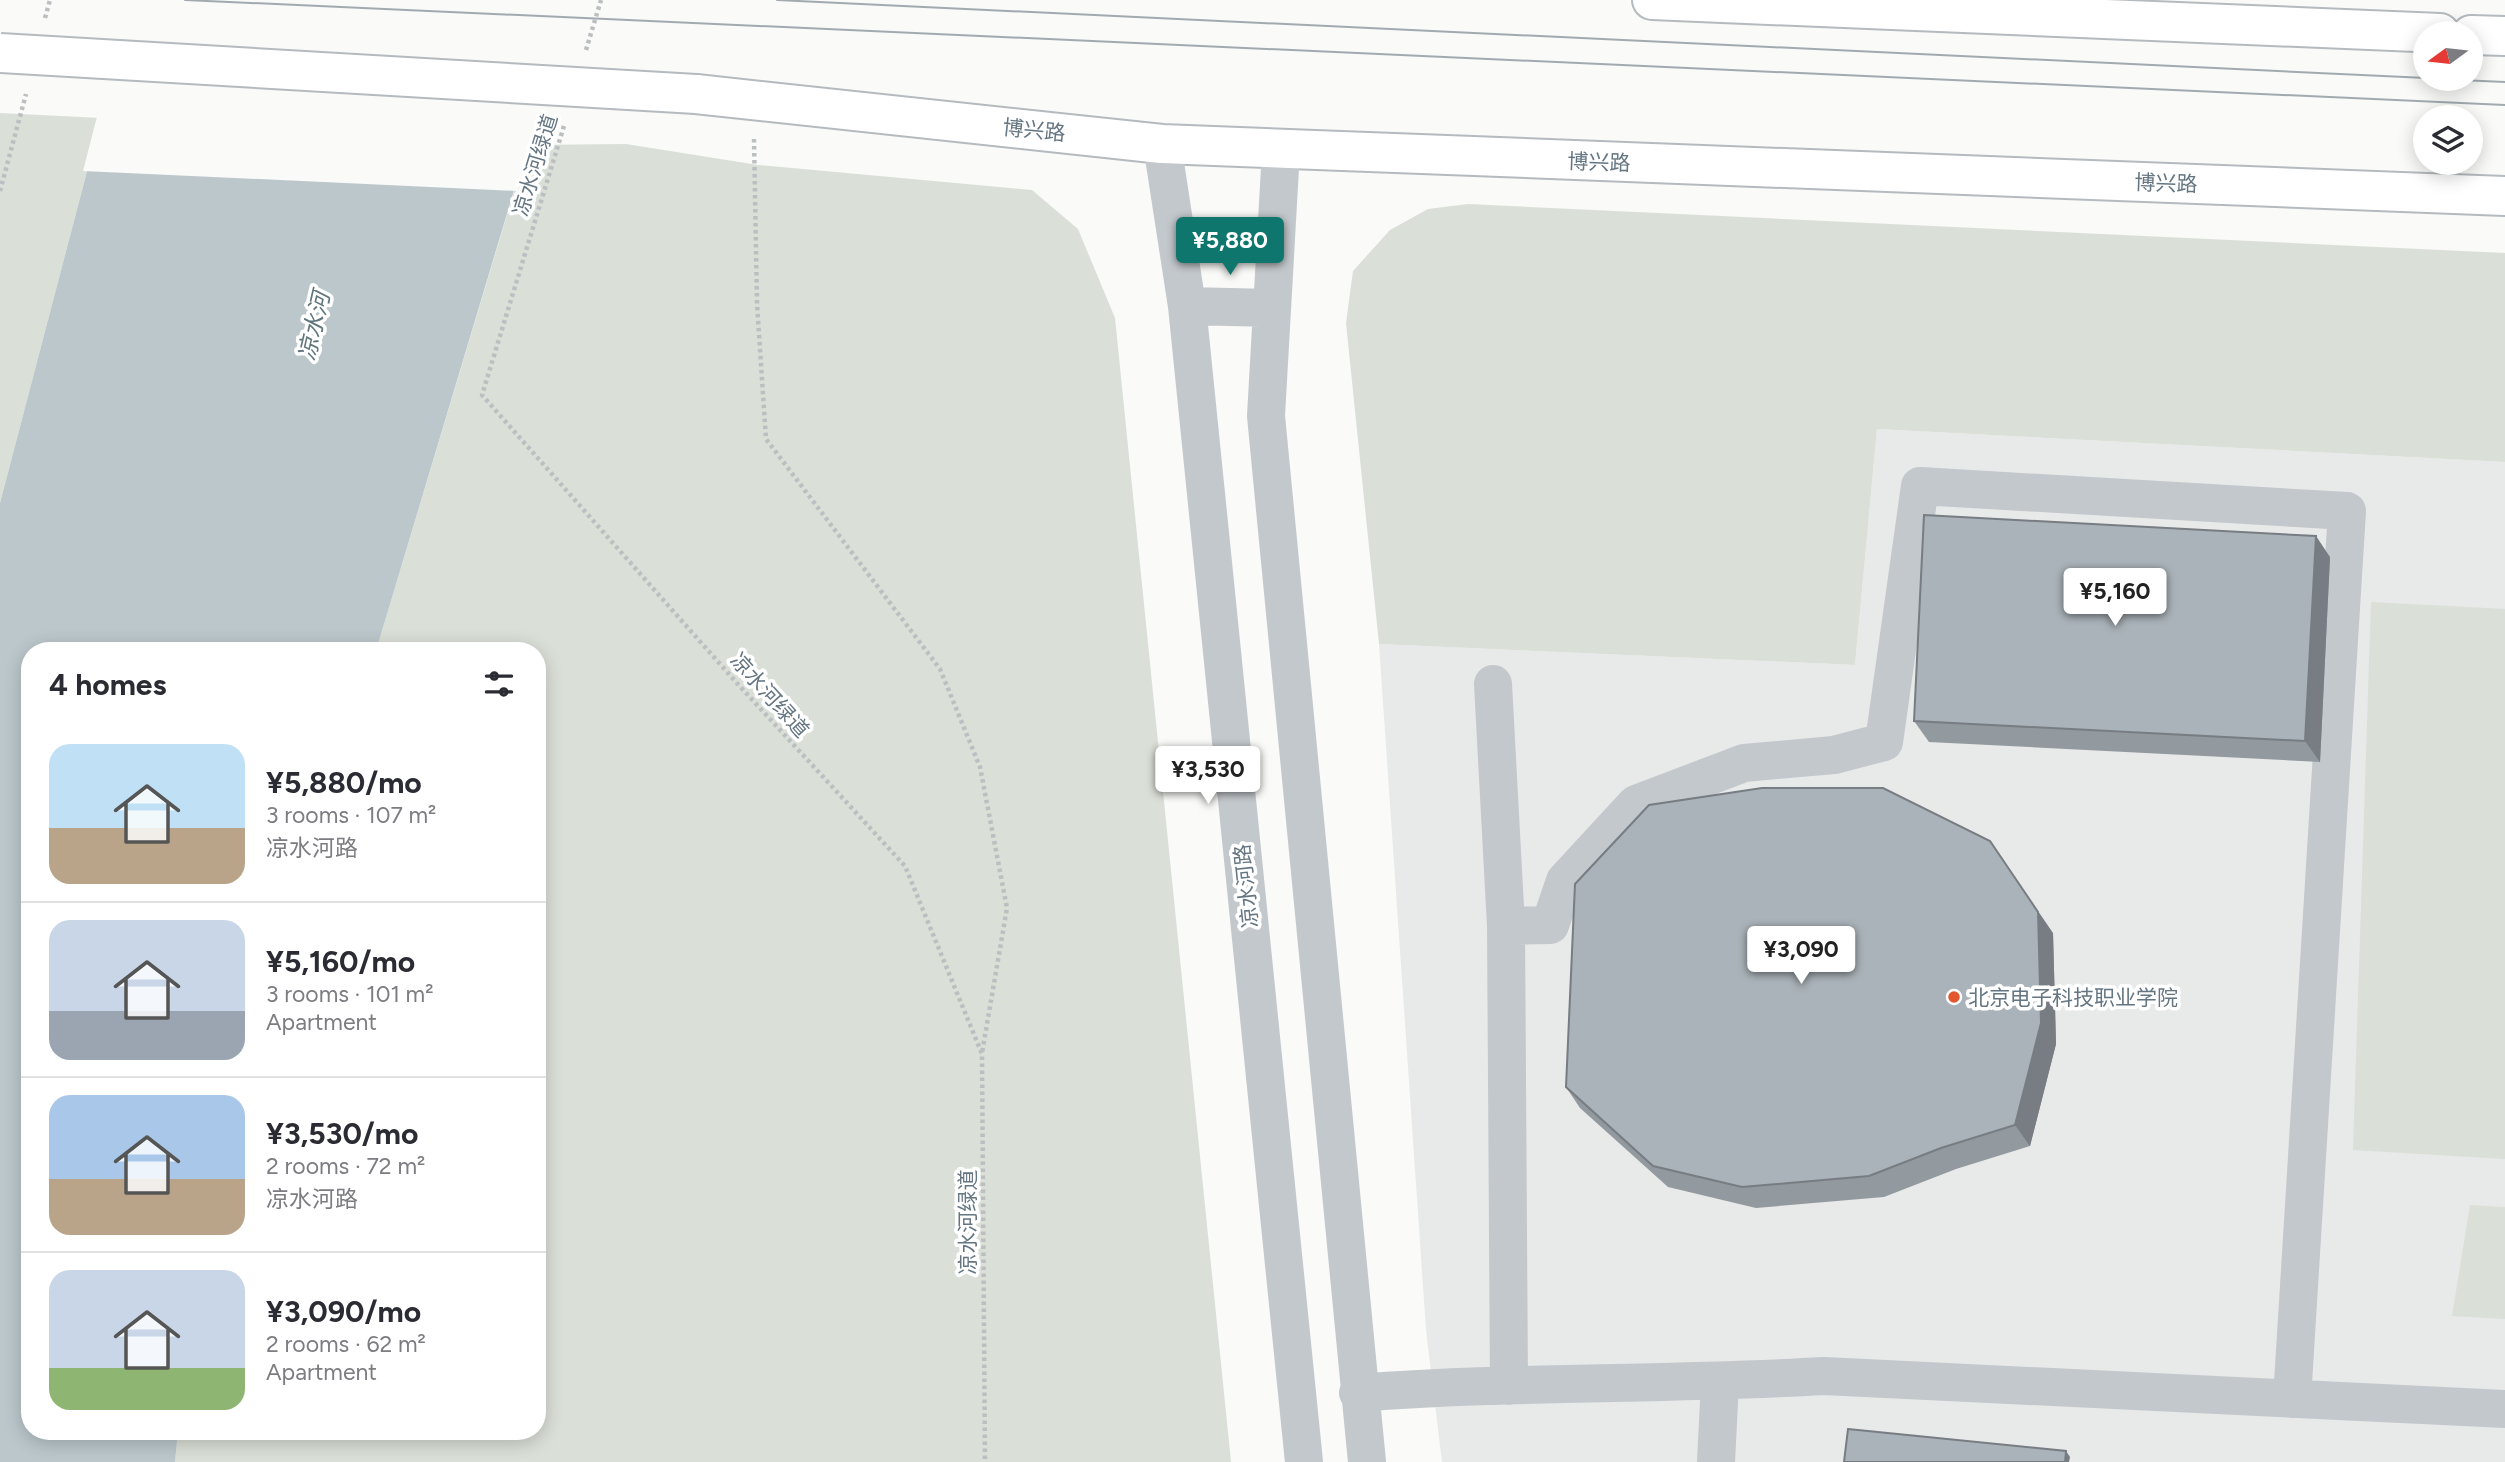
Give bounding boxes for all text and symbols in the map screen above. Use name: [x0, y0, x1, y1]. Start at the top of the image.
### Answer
north arrow: [2413, 21, 2483, 91]
map controls: [2413, 21, 2483, 175]
button: layers: [2413, 105, 2483, 175]
street label: 凉水河绿道: [508, 111, 562, 219]
street label: 博兴路: [1001, 114, 1067, 146]
street label: 博兴路: [1567, 148, 1631, 176]
street label: 博兴路: [2134, 169, 2198, 197]
pin: ¥5,880: [1173, 218, 1287, 277]
text: ¥5,880: [1192, 226, 1268, 254]
water label: 凉水河: [293, 285, 336, 363]
pin: ¥5,160: [2058, 568, 2172, 628]
text: ¥5,160: [2080, 577, 2150, 605]
street label: 凉水河绿道: [726, 648, 814, 742]
icon: filters: [480, 665, 518, 703]
text: 4 homes: [49, 666, 166, 703]
pin: ¥3,530: [1151, 746, 1265, 806]
text: ¥3,530: [1171, 755, 1245, 783]
text: ¥5,880/mo: [266, 764, 422, 801]
icon: home: [105, 772, 189, 856]
text: 3 rooms · 107 m²: [266, 801, 436, 829]
text: 凉水河路: [266, 834, 358, 862]
street label: 凉水河路: [1229, 843, 1263, 929]
pin: ¥3,090: [1744, 926, 1858, 986]
text: ¥3,090: [1763, 935, 1839, 963]
text: ¥5,160/mo: [266, 943, 415, 980]
icon: home: [105, 948, 189, 1032]
text: 3 rooms · 101 m²: [266, 980, 433, 1008]
place label: 北京电子科技职业学院: [1968, 985, 2178, 1010]
marker: 北京电子科技职业学院: [1946, 989, 1962, 1005]
text: Apartment: [266, 1008, 377, 1036]
text: ¥3,530/mo: [266, 1115, 418, 1152]
icon: home: [105, 1123, 189, 1207]
text: 2 rooms · 72 m²: [266, 1152, 425, 1180]
street label: 凉水河绿道: [955, 1170, 980, 1275]
text: 凉水河路: [266, 1185, 358, 1213]
text: ¥3,090/mo: [266, 1293, 421, 1330]
icon: home: [105, 1298, 189, 1382]
text: 2 rooms · 62 m²: [266, 1330, 426, 1358]
text: Apartment: [266, 1358, 377, 1386]

